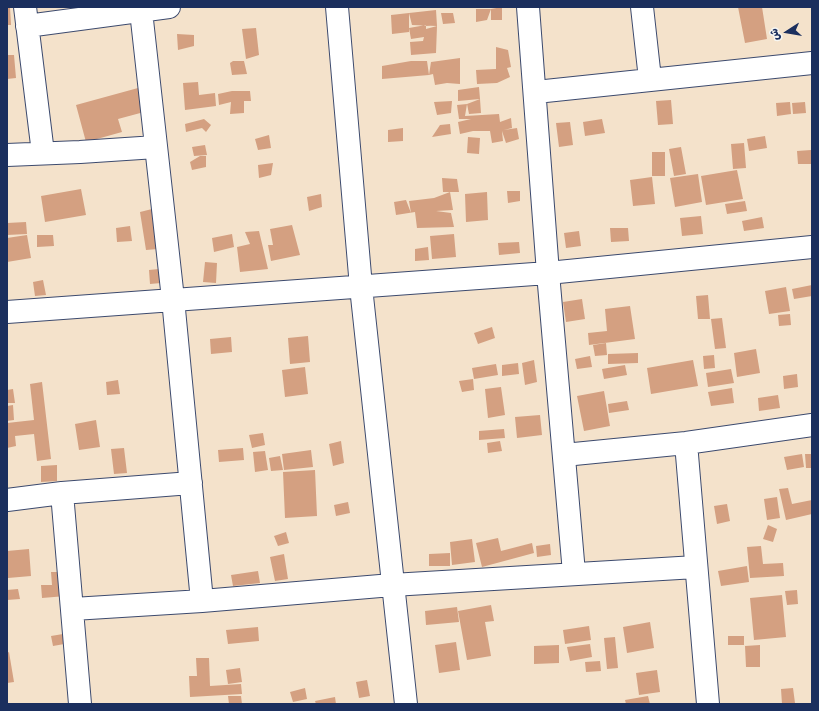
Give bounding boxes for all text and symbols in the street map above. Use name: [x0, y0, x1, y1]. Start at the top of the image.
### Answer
north arrow: [767, 12, 807, 52]
text: ش: [766, 27, 783, 42]

